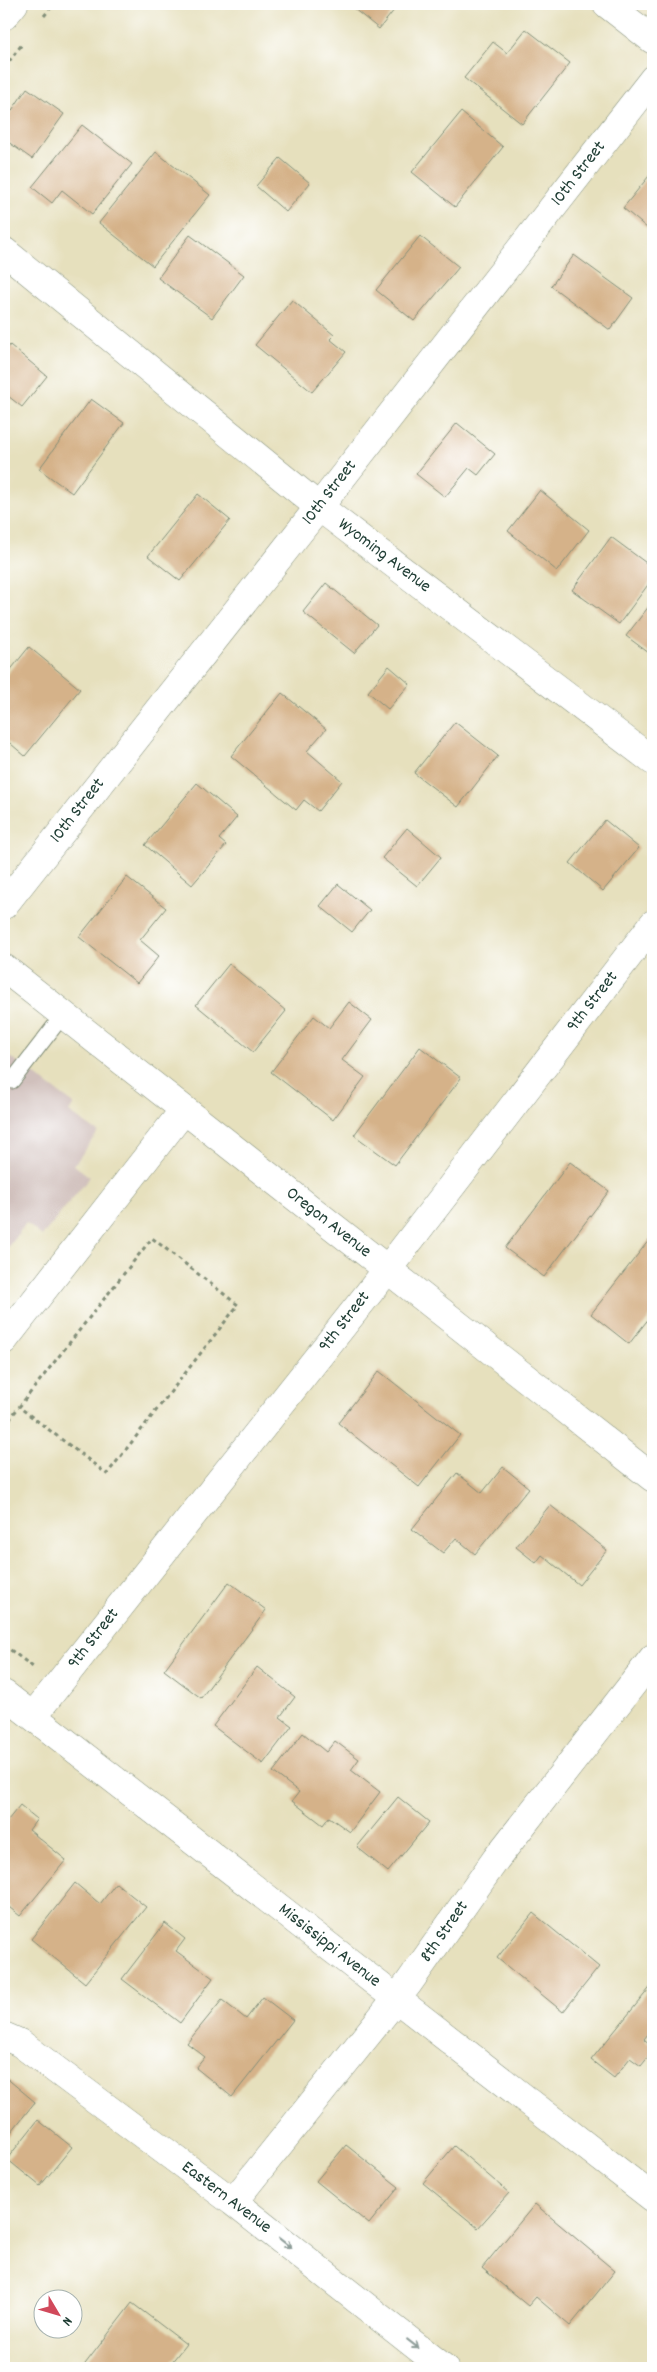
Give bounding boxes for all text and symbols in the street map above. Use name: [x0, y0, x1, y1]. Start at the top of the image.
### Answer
street label: 10th Street: [546, 136, 613, 212]
street label: 10th Street: [297, 455, 364, 531]
street label: Wyoming Avenue: [332, 513, 436, 599]
street label: 10th Street: [45, 773, 112, 849]
street label: 9th Street: [561, 966, 625, 1038]
street label: Oregon Avenue: [280, 1182, 376, 1264]
street label: 9th Street: [313, 1286, 377, 1358]
street label: 9th Street: [62, 1603, 126, 1675]
street label: 8th Street: [415, 1896, 476, 1968]
street label: Mississippi Avenue: [272, 1898, 386, 1994]
street label: Eastern Avenue: [176, 2156, 276, 2240]
one-way arrow: [278, 2238, 291, 2249]
north arrow: [32, 2290, 82, 2340]
text: N: [57, 2312, 77, 2330]
one-way arrow: [406, 2339, 420, 2349]

